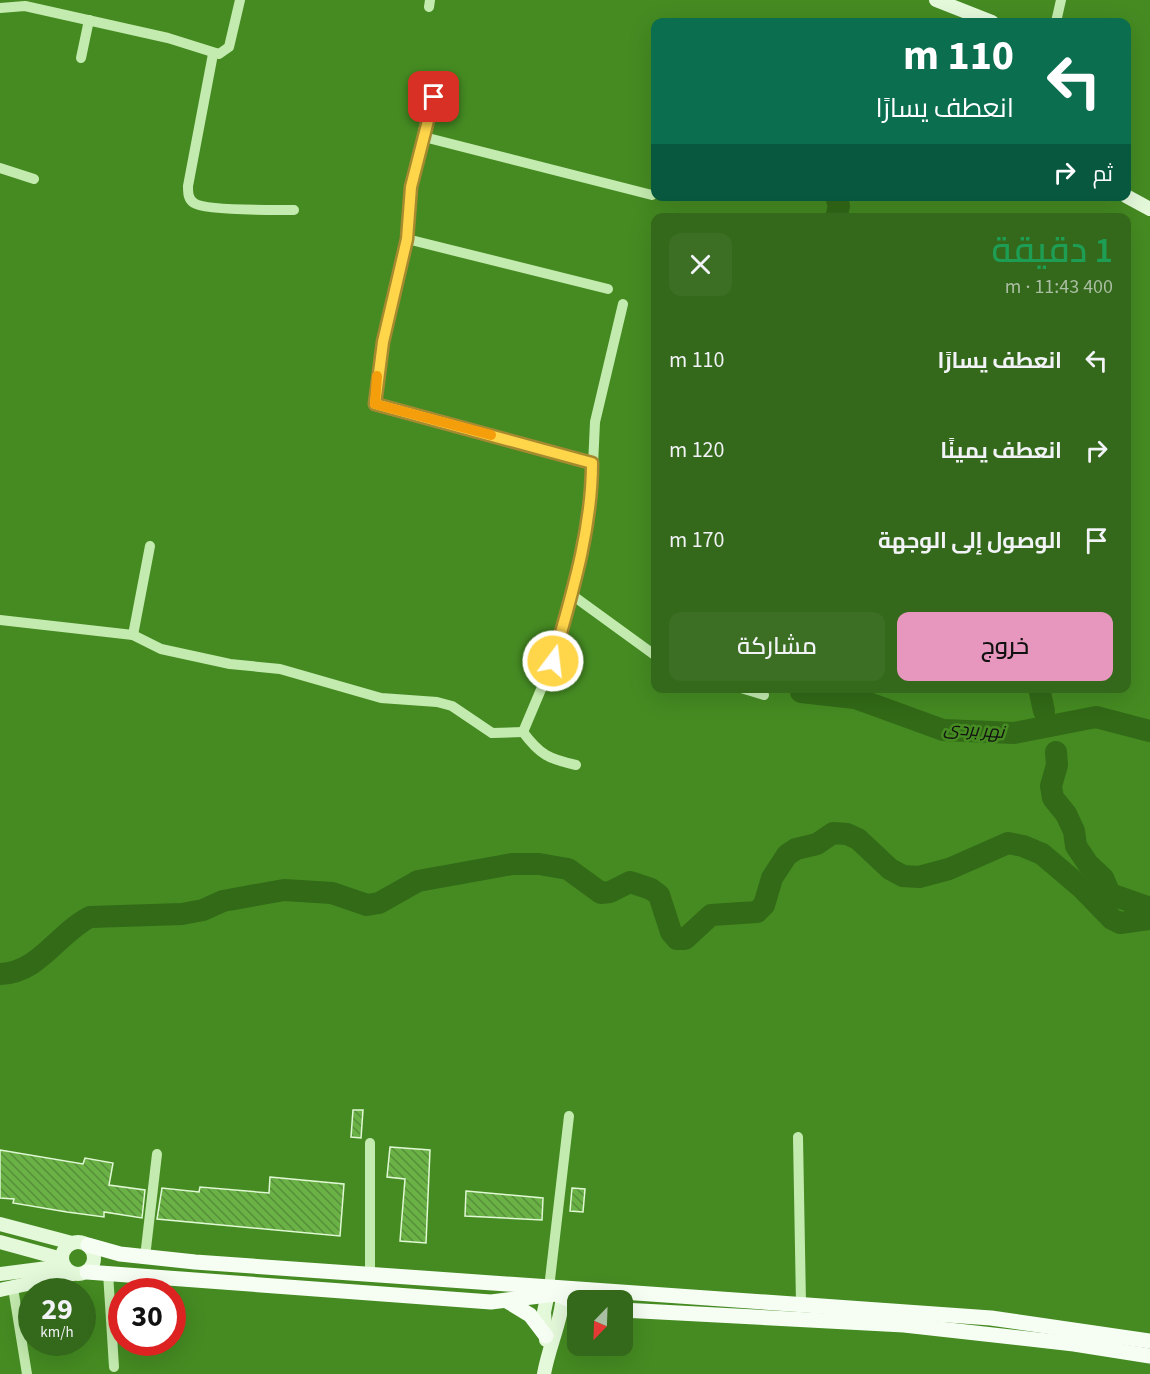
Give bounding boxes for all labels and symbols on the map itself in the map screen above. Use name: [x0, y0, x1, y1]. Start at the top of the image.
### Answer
pin: [408, 71, 459, 122]
position arrow: [521, 629, 585, 693]
water label: نهر بردى: [943, 716, 1007, 745]
speed limit sign: 30: [108, 1278, 186, 1356]
north arrow: [567, 1290, 633, 1356]

